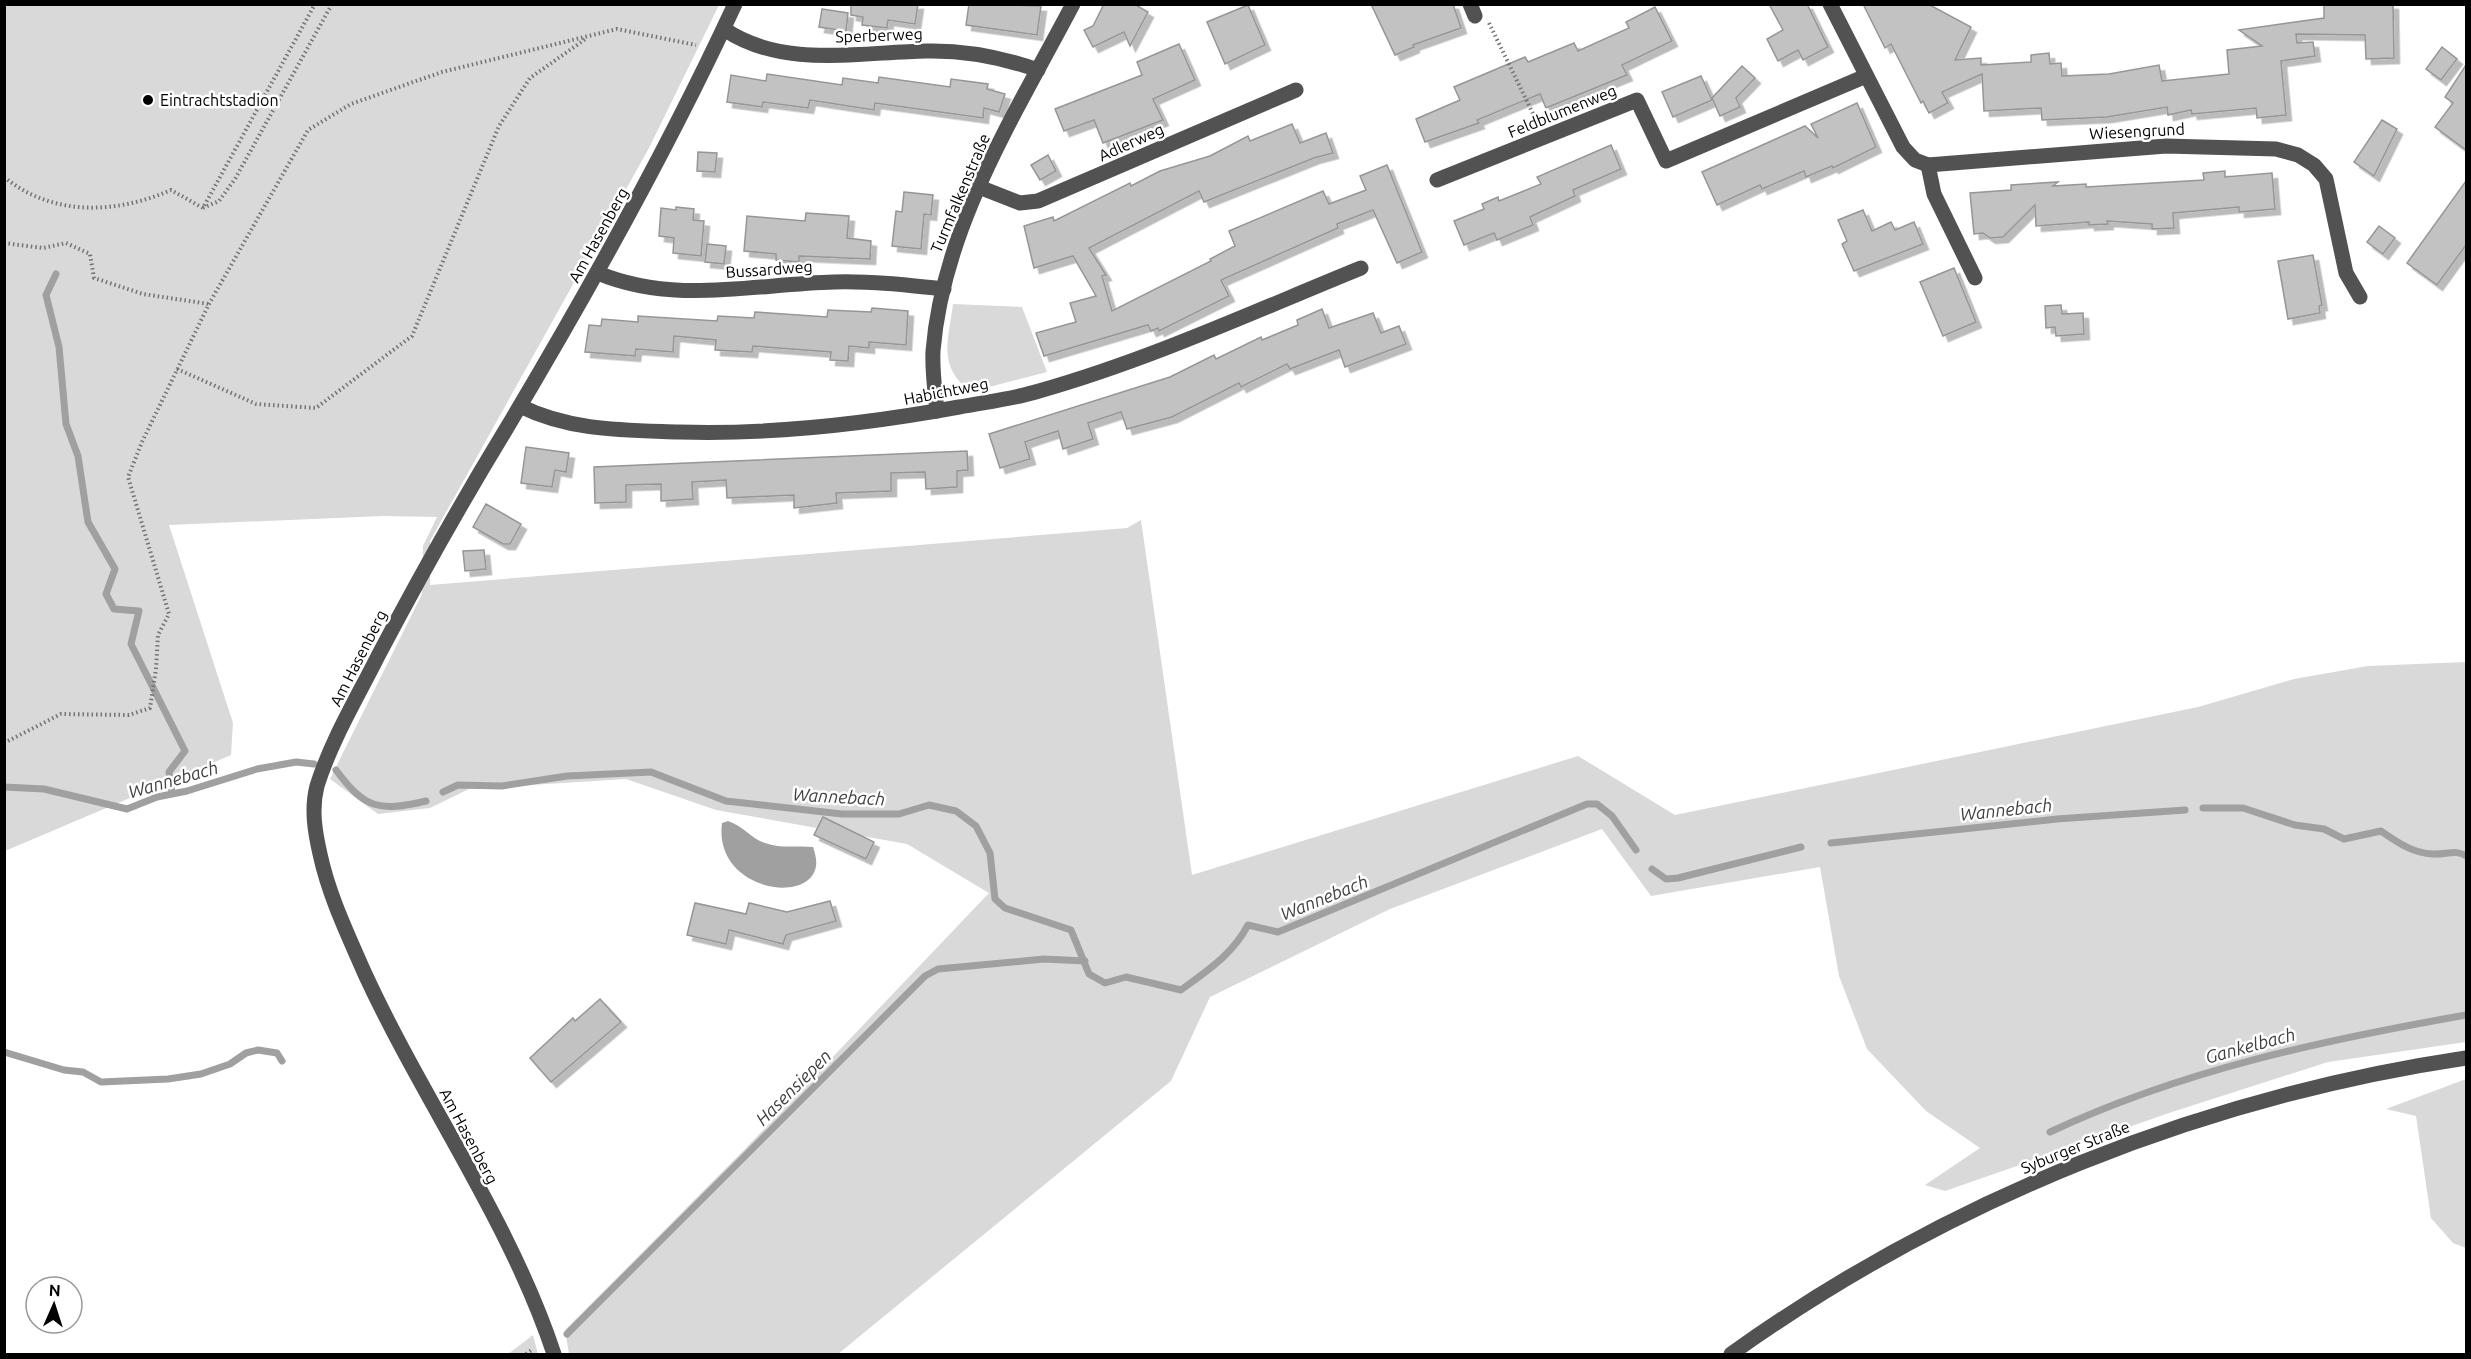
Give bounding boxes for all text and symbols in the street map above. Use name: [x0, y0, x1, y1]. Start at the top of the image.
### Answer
street label: Sperberweg: [835, 24, 923, 46]
street label: Feldblumenweg: [1505, 81, 1619, 141]
place label: Eintrachtstadion: [160, 91, 279, 109]
marker: Eintrachtstadion: [141, 93, 155, 107]
street label: Adlerweg: [1096, 120, 1166, 164]
street label: Wiesengrund: [2089, 120, 2185, 142]
street label: Turmfalkenstraße: [927, 131, 993, 255]
street label: Am Hasenberg: [565, 184, 631, 286]
street label: Bussardweg: [725, 257, 813, 281]
street label: Habichtweg: [902, 374, 990, 408]
street label: Am Hasenberg: [326, 607, 390, 709]
water label: Wannebach: [126, 757, 220, 801]
water label: Wannebach: [792, 784, 886, 808]
water label: Wannebach: [1959, 794, 2053, 824]
water label: Wannebach: [1277, 870, 1371, 924]
water label: Gankelbach: [2203, 1023, 2297, 1067]
water label: Hasensiepen: [751, 1045, 835, 1129]
street label: Am Hasenberg: [436, 1085, 502, 1187]
street label: Syburger Straße: [2018, 1117, 2132, 1177]
north arrow: [24, 1275, 84, 1335]
text: N: [48, 1281, 61, 1299]

